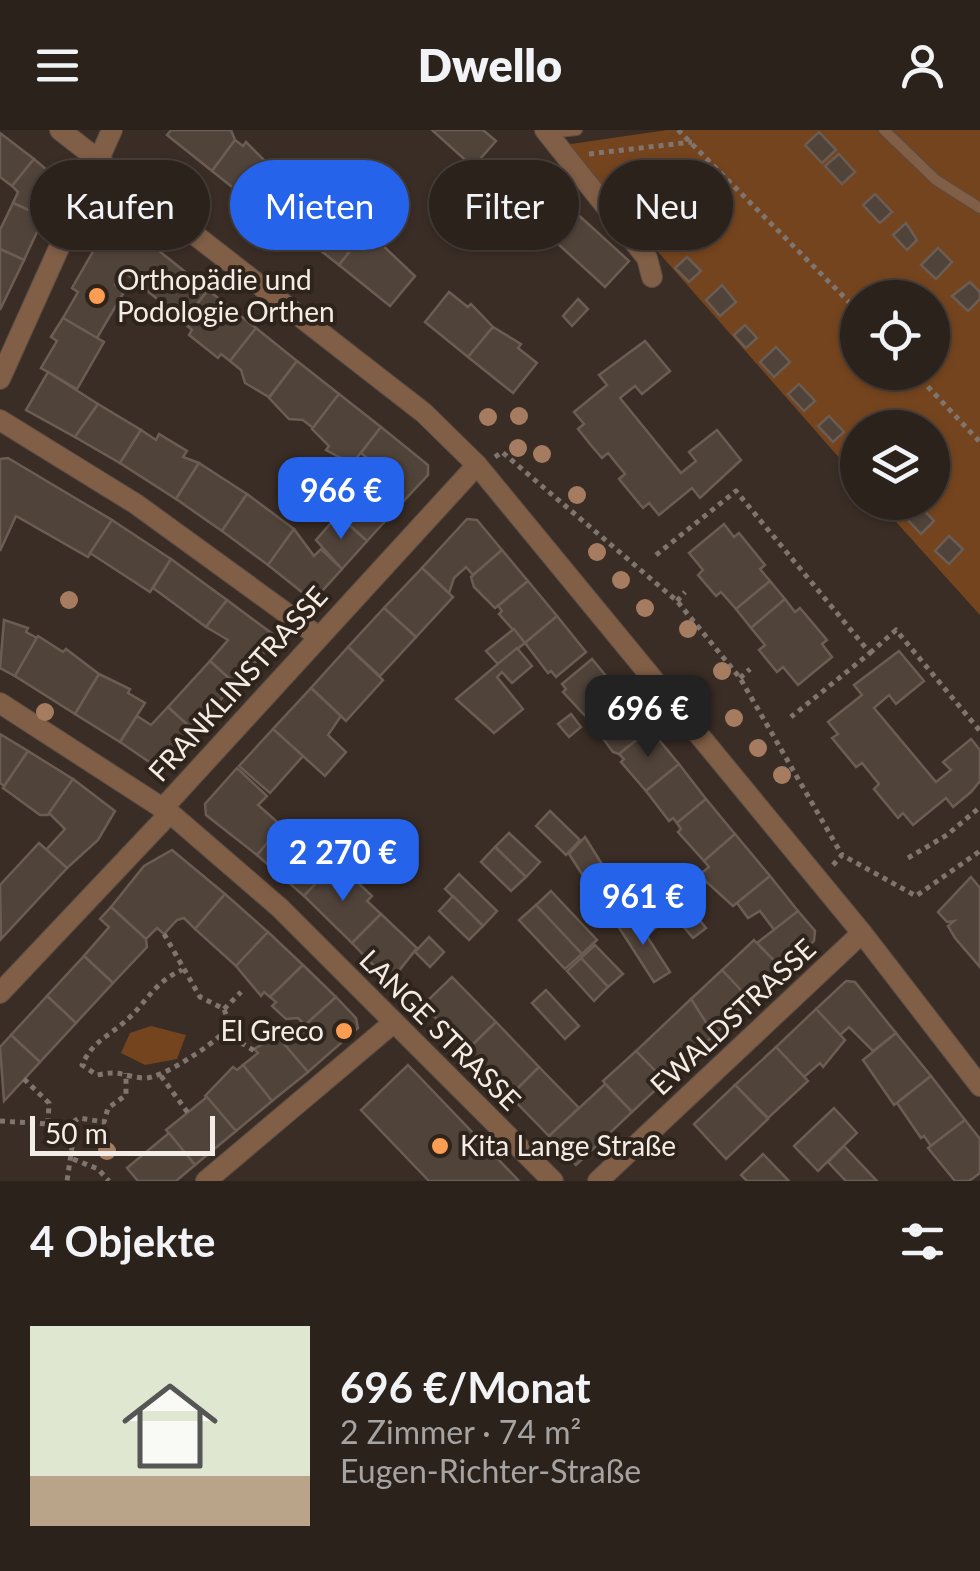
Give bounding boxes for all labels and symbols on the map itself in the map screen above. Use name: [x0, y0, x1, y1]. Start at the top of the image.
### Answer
place label: Orthopädie und Podologie Orthen: [117, 262, 335, 328]
marker: Orthopädie und Podologie Orthen: [86, 285, 108, 307]
pin: 966 €: [271, 457, 411, 542]
street label: FRANKLINSTRASSE: [141, 579, 334, 788]
pin: 696 €: [578, 675, 718, 760]
pin: 2 270 €: [251, 819, 435, 904]
pin: 961 €: [573, 863, 713, 948]
street label: EWALDSTRASSE: [643, 931, 822, 1101]
street label: LANGE STRASSE: [353, 942, 528, 1117]
place label: El Greco: [221, 1013, 324, 1047]
marker: El Greco: [333, 1020, 355, 1042]
scale bar: [30, 1111, 215, 1156]
place label: Kita Lange Straße: [460, 1128, 676, 1162]
marker: Kita Lange Straße: [429, 1135, 451, 1157]

